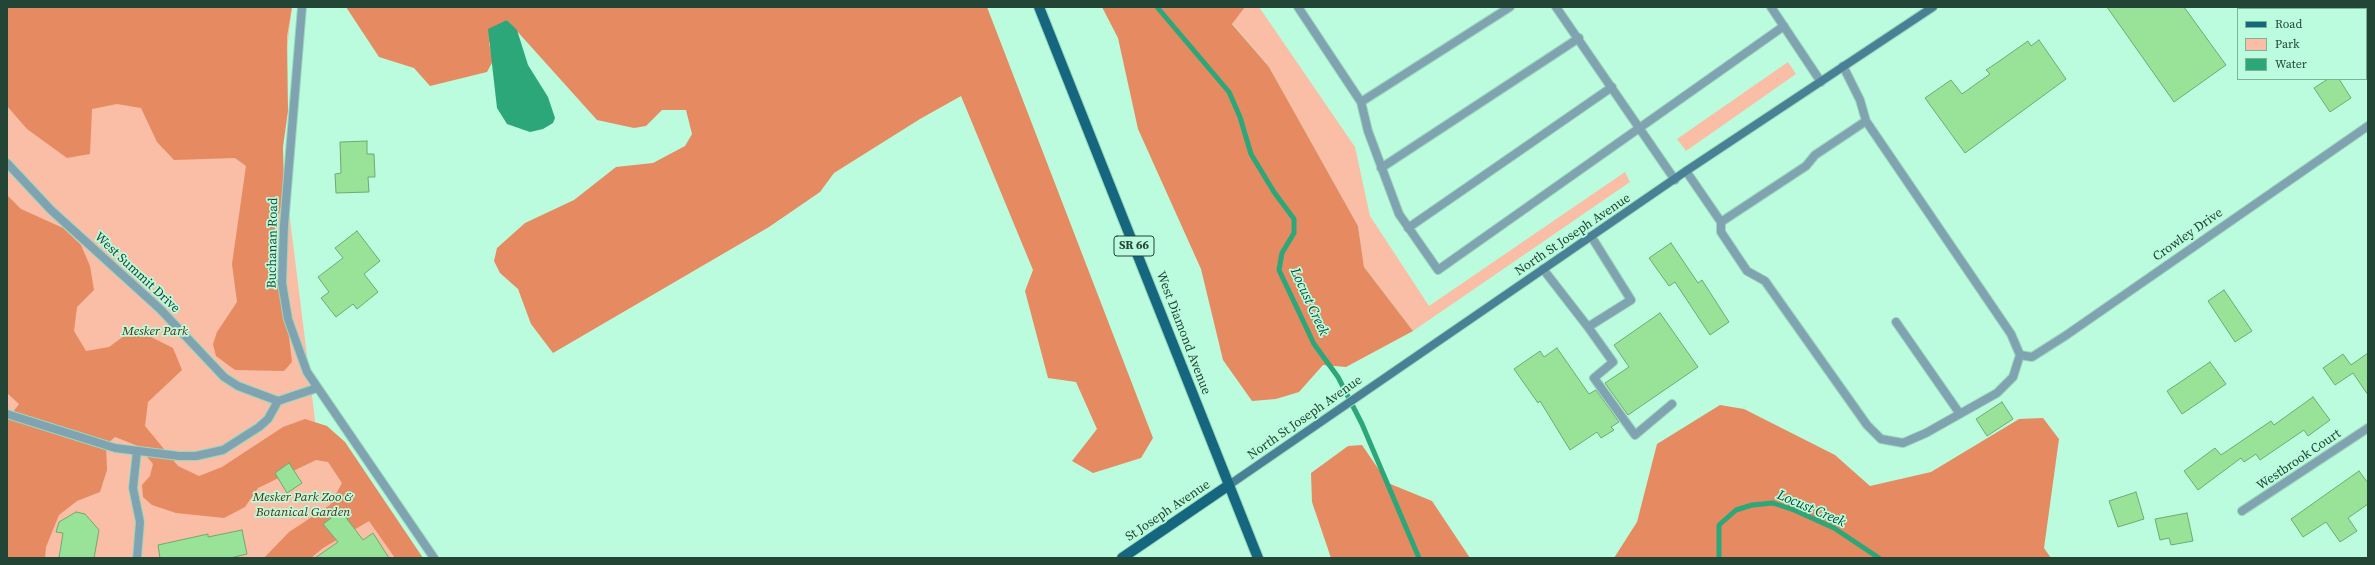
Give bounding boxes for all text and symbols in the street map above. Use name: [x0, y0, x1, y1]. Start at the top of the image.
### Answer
legend: [2237, 8, 2367, 80]
text: Road: [2275, 16, 2302, 32]
text: Park: [2275, 36, 2300, 52]
text: Water: [2275, 56, 2307, 72]
street label: North St Joseph Avenue: [1512, 191, 1634, 279]
street label: Buchanan Road: [264, 198, 282, 288]
street label: Crowley Drive: [2150, 205, 2226, 265]
street label: West Summit Drive: [91, 229, 183, 317]
road number: SR 66: [1114, 236, 1154, 256]
water label: Locust Creek: [1286, 266, 1332, 338]
street label: West Diamond Avenue: [1152, 269, 1214, 397]
park label: Mesker Park: [122, 324, 188, 340]
street label: North St Joseph Avenue: [1245, 373, 1365, 463]
street label: Westbrook Court: [2254, 426, 2344, 494]
street label: St Joseph Avenue: [1123, 477, 1213, 545]
water label: Locust Creek: [1774, 487, 1848, 531]
park label: Mesker Park Zoo & Botanical Garden: [253, 490, 353, 521]

